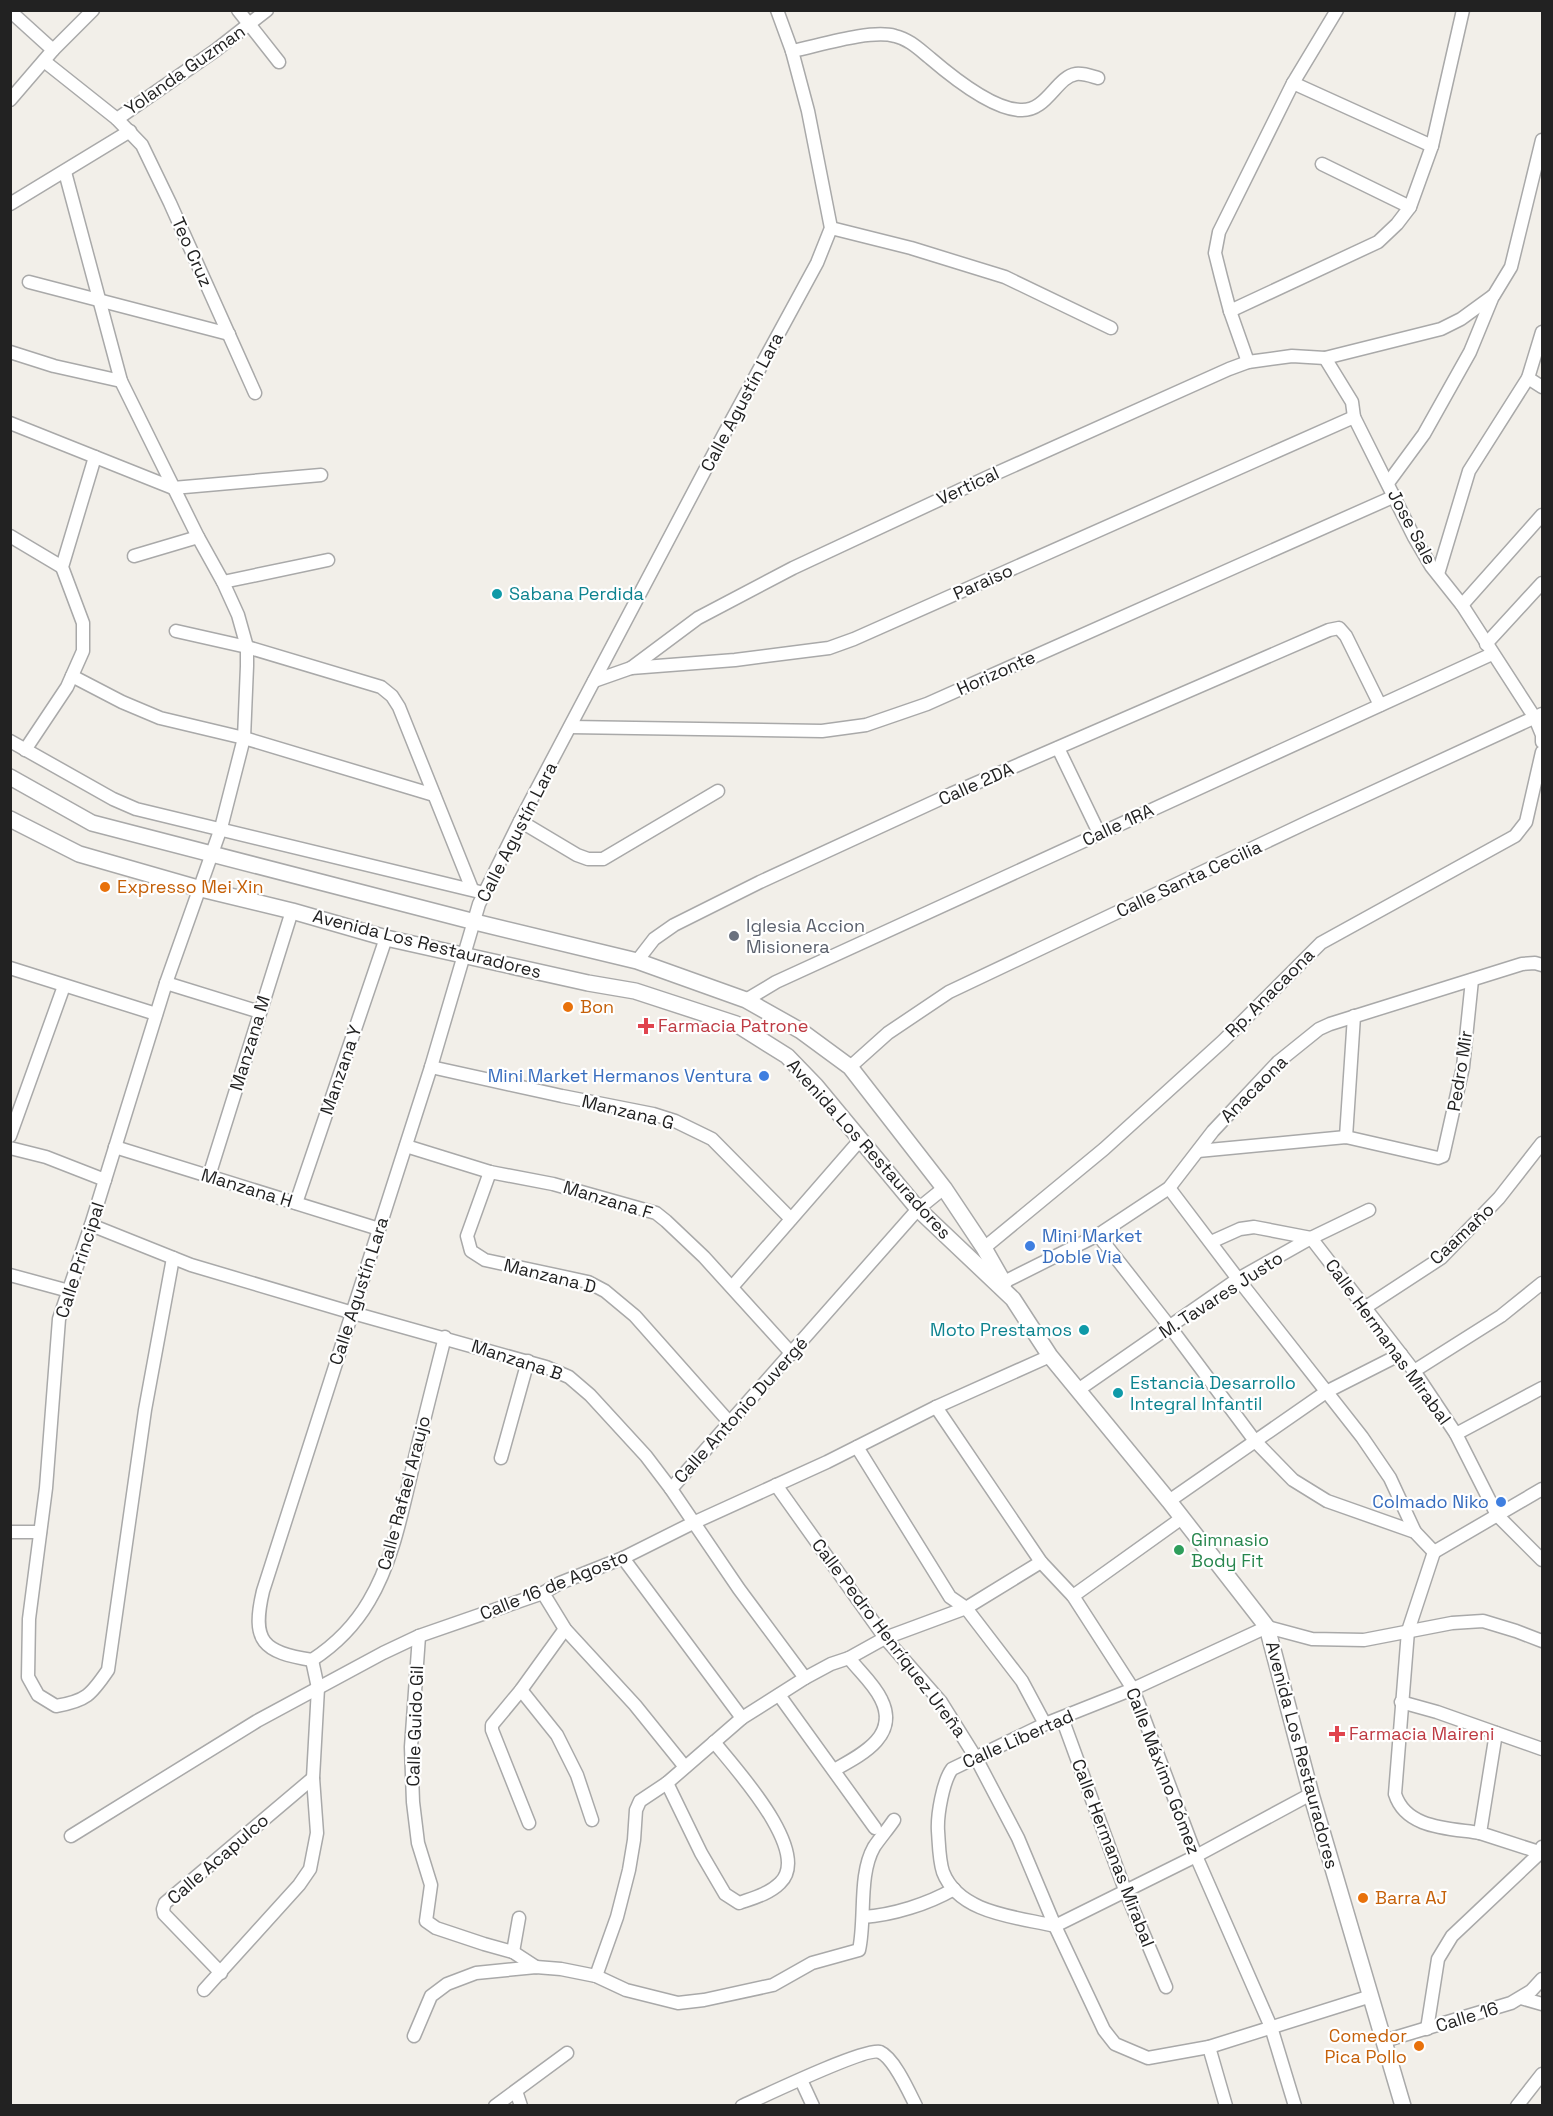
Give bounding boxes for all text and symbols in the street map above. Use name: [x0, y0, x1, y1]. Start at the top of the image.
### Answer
street label: Yolanda Guzman: [120, 19, 249, 120]
street label: Teo Cruz: [167, 213, 218, 290]
street label: Calle Agustín Lara: [695, 328, 788, 475]
street label: Vertical: [933, 461, 1003, 510]
street label: Jose Sale: [1383, 485, 1442, 569]
street label: Paraiso: [949, 558, 1016, 605]
place label: Sabana Perdida: [509, 582, 644, 605]
marker: Sabana Perdida: [490, 587, 504, 601]
street label: Horizonte: [953, 645, 1039, 700]
street label: Calle 2DA: [935, 757, 1017, 810]
street label: Calle Agustín Lara: [471, 758, 562, 906]
street label: Calle 1RA: [1078, 798, 1157, 851]
street label: Calle Santa Cecilia: [1112, 835, 1265, 922]
place label: Expresso Mei Xin: [117, 875, 263, 898]
marker: Expresso Mei Xin: [98, 880, 112, 894]
street label: Avenida Los Restauradores: [311, 904, 544, 983]
place label: Iglesia Accion Misionera: [746, 914, 865, 958]
marker: Iglesia Accion Misionera: [727, 929, 741, 943]
street label: Rp. Anacaona: [1220, 943, 1319, 1042]
street label: Manzana M: [224, 993, 275, 1093]
place label: Bon: [580, 995, 614, 1018]
marker: Bon: [561, 1000, 575, 1014]
place label: Farmacia Patrone: [658, 1014, 808, 1037]
marker: Farmacia Patrone: [639, 1019, 653, 1033]
street label: Manzana Y: [314, 1022, 367, 1118]
street label: Pedro Mir: [1442, 1029, 1477, 1113]
street label: Anacaona: [1215, 1050, 1292, 1127]
street label: Avenida Los Restauradores: [782, 1054, 956, 1244]
place label: Mini Market Hermanos Ventura: [488, 1064, 752, 1087]
marker: Mini Market Hermanos Ventura: [757, 1069, 771, 1083]
street label: Manzana G: [579, 1089, 677, 1134]
street label: Manzana H: [199, 1163, 296, 1212]
street label: Manzana F: [561, 1175, 656, 1224]
street label: Caamaño: [1424, 1198, 1499, 1269]
street label: Calle Principal: [50, 1199, 109, 1321]
street label: Calle Agustín Lara: [324, 1214, 393, 1368]
place label: Mini Market Doble Via: [1042, 1224, 1143, 1268]
marker: Mini Market Doble Via: [1023, 1239, 1037, 1253]
street label: M. Tavares Justo: [1154, 1246, 1287, 1343]
street label: Manzana D: [501, 1253, 599, 1298]
street label: Calle Hermanas Mirabal: [1320, 1254, 1456, 1429]
place label: Moto Prestamos: [930, 1318, 1072, 1341]
marker: Moto Prestamos: [1077, 1323, 1091, 1337]
street label: Calle Antonio Duvergé: [669, 1331, 813, 1488]
street label: Manzana B: [469, 1334, 566, 1385]
place label: Estancia Desarrollo Integral Infantil: [1130, 1371, 1296, 1415]
marker: Estancia Desarrollo Integral Infantil: [1111, 1386, 1125, 1400]
street label: Calle Rafael Araujo: [372, 1413, 435, 1573]
place label: Colmado Niko: [1372, 1490, 1489, 1513]
marker: Colmado Niko: [1494, 1495, 1508, 1509]
place label: Gimnasio Body Fit: [1191, 1528, 1269, 1572]
street label: Calle Pedro Henríquez Ureña: [807, 1534, 972, 1742]
marker: Gimnasio Body Fit: [1172, 1543, 1186, 1557]
street label: Calle 16 de Agosto: [476, 1544, 631, 1625]
street label: Avenida Los Restauradores: [1261, 1639, 1344, 1871]
street label: Calle Guido Gil: [401, 1665, 428, 1787]
street label: Calle Máximo Gómez: [1121, 1684, 1206, 1857]
street label: Calle Libertad: [959, 1704, 1077, 1773]
place label: Farmacia Maireni: [1349, 1722, 1494, 1745]
marker: Farmacia Maireni: [1330, 1727, 1344, 1741]
street label: Calle Hermanas Mirabal: [1067, 1755, 1160, 1950]
street label: Calle Acapulco: [162, 1808, 273, 1909]
place label: Barra AJ: [1375, 1886, 1447, 1909]
marker: Barra AJ: [1356, 1891, 1370, 1905]
street label: Calle 16: [1433, 1996, 1501, 2037]
place label: Comedor Pica Pollo: [1324, 2024, 1407, 2068]
marker: Comedor Pica Pollo: [1412, 2039, 1426, 2053]

